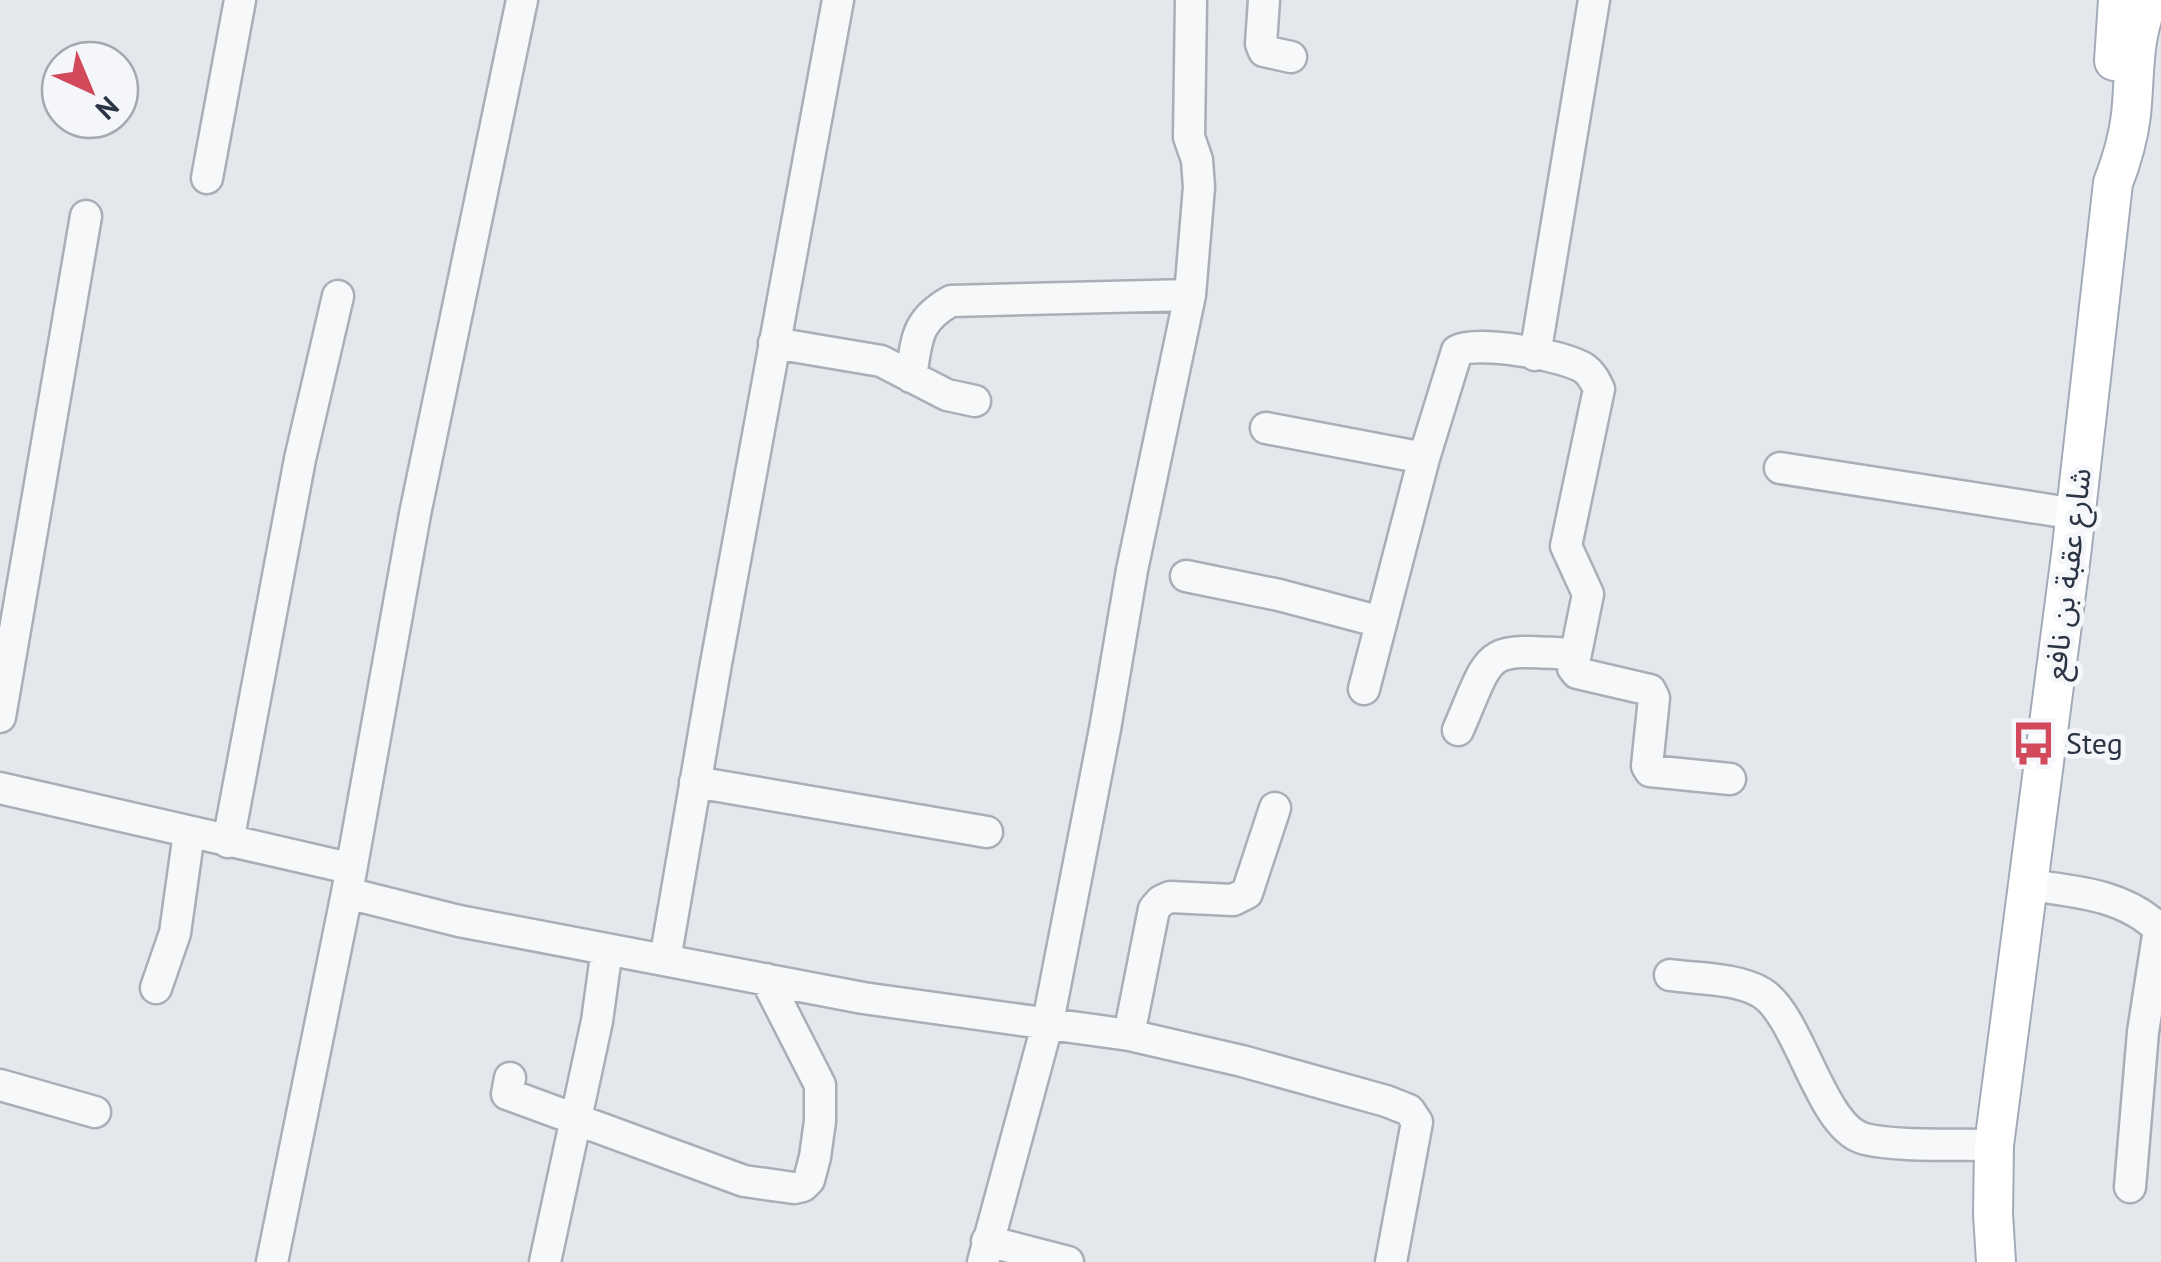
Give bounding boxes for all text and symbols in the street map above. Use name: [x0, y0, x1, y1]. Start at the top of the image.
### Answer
north arrow: [40, 40, 140, 140]
text: N: [88, 89, 127, 128]
street label: شارع عقبة بن نافع: [2034, 466, 2103, 683]
bus stop icon: Steg: [2009, 720, 2057, 768]
place label: Steg: [2066, 723, 2123, 762]

